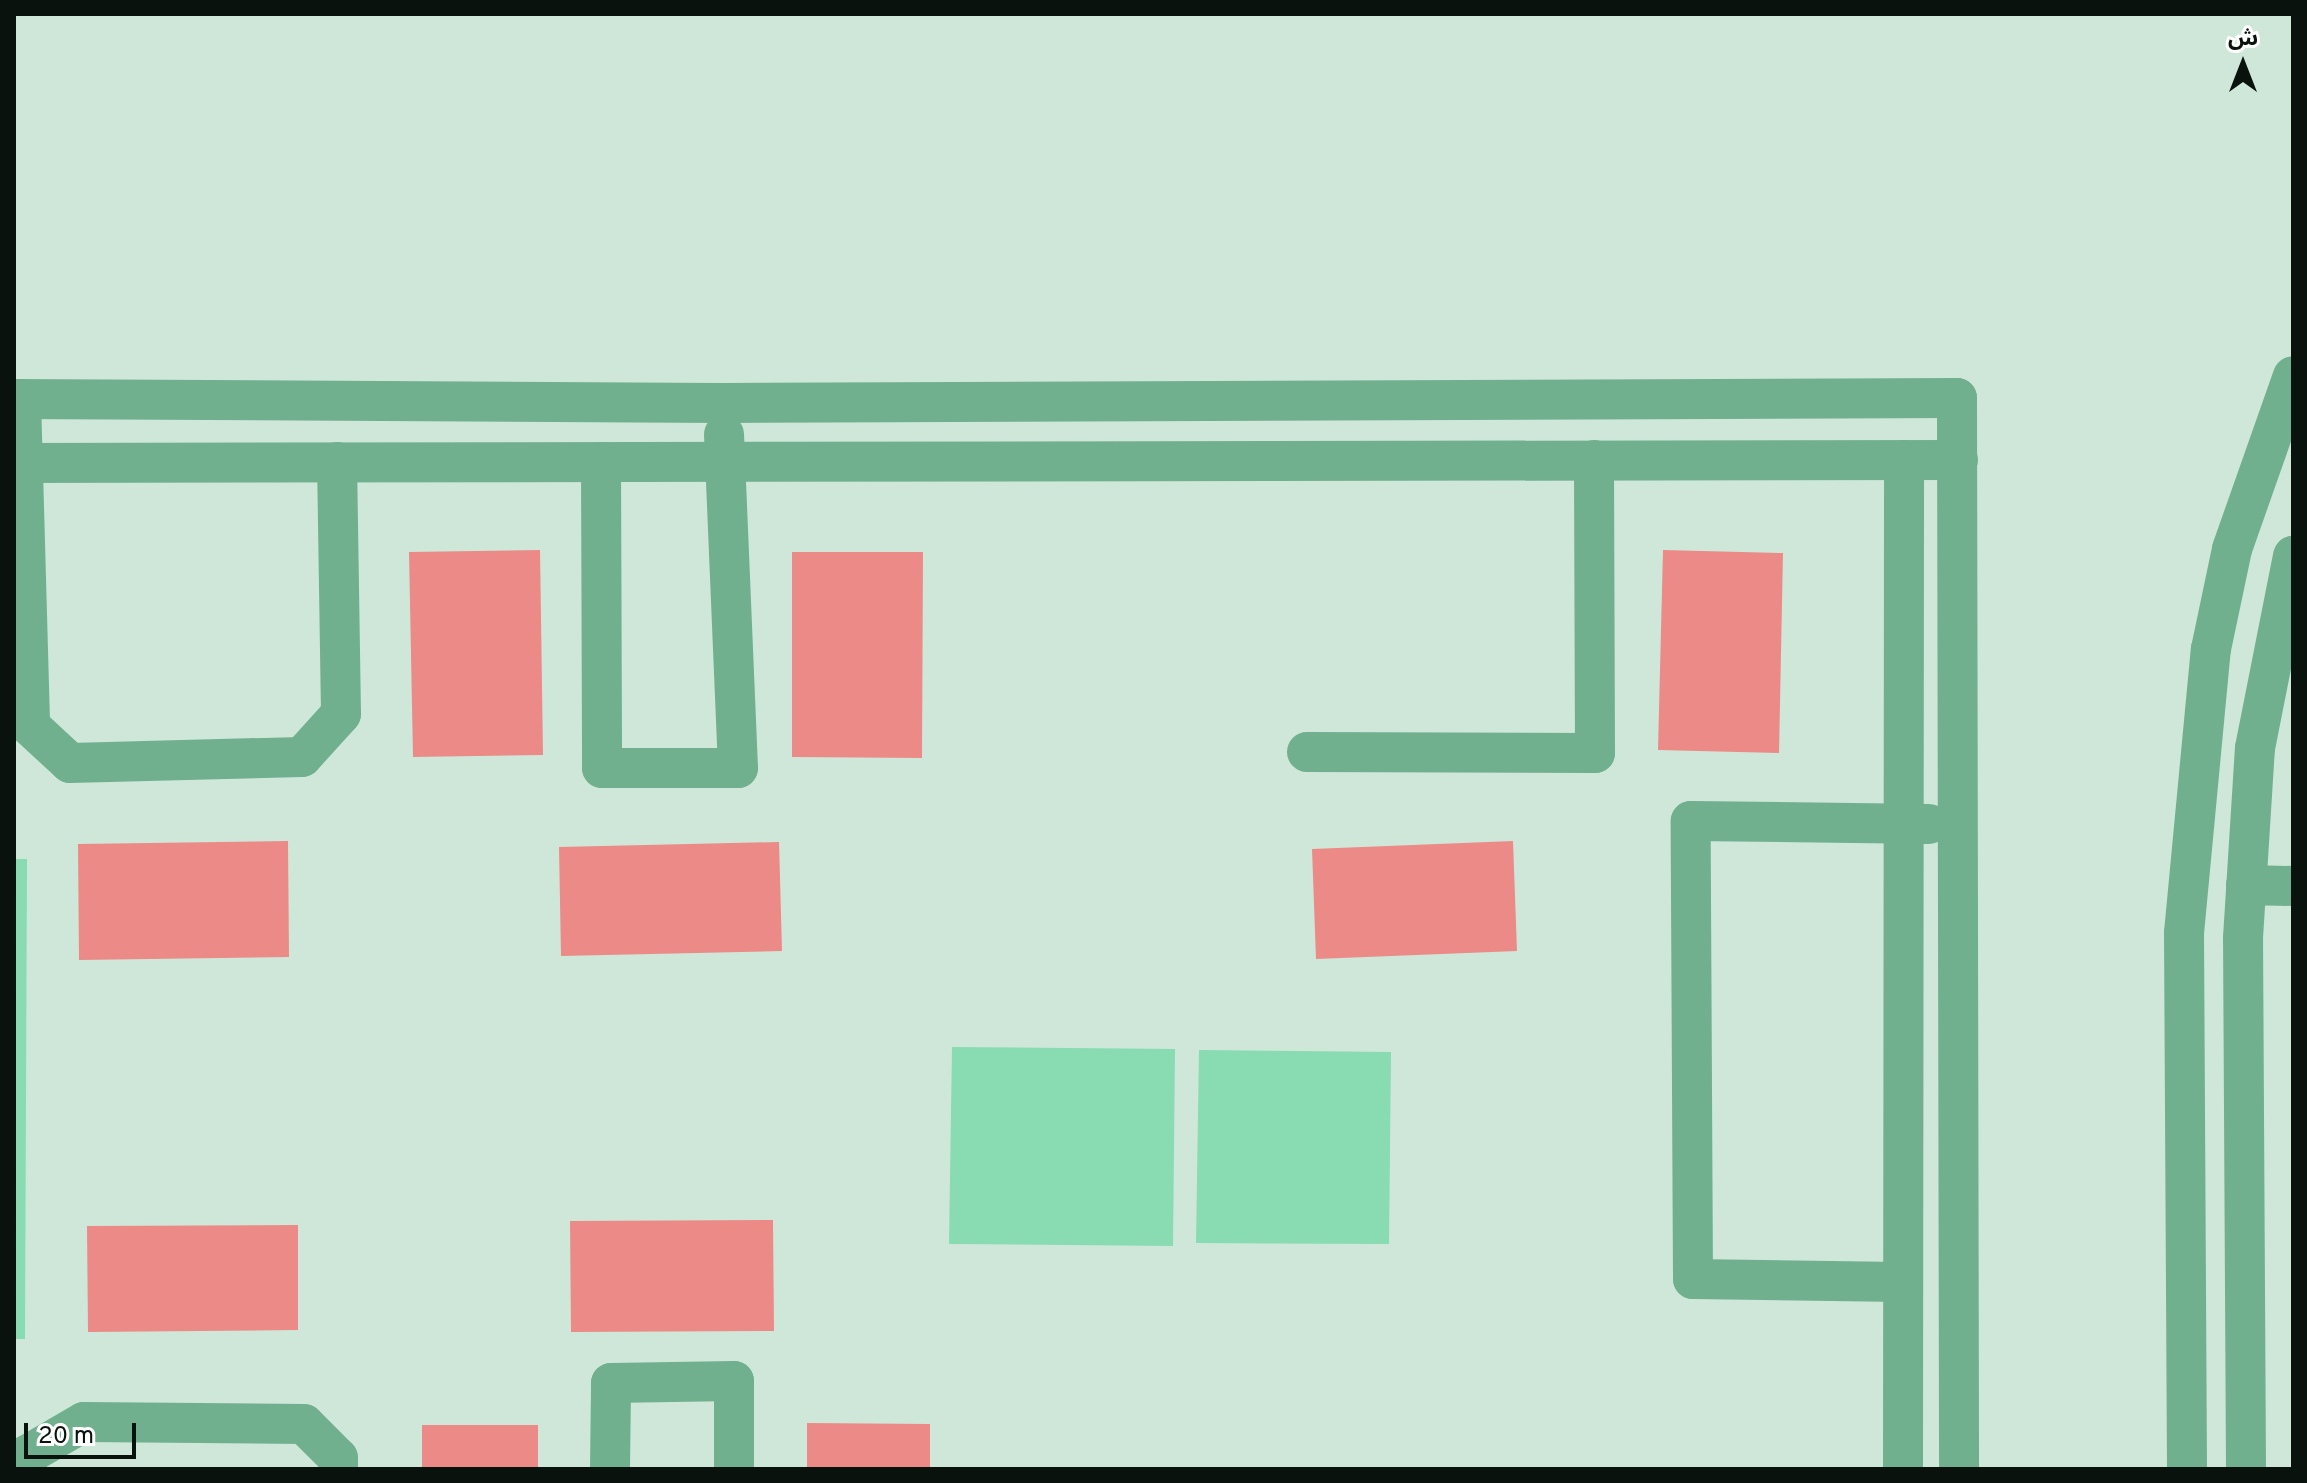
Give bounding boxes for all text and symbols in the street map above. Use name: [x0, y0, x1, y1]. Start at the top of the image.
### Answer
north arrow: [2203, 24, 2283, 104]
text: ش: [2228, 26, 2258, 53]
scale bar: [28, 1407, 140, 1457]
text: 20 m: [38, 1422, 94, 1452]

